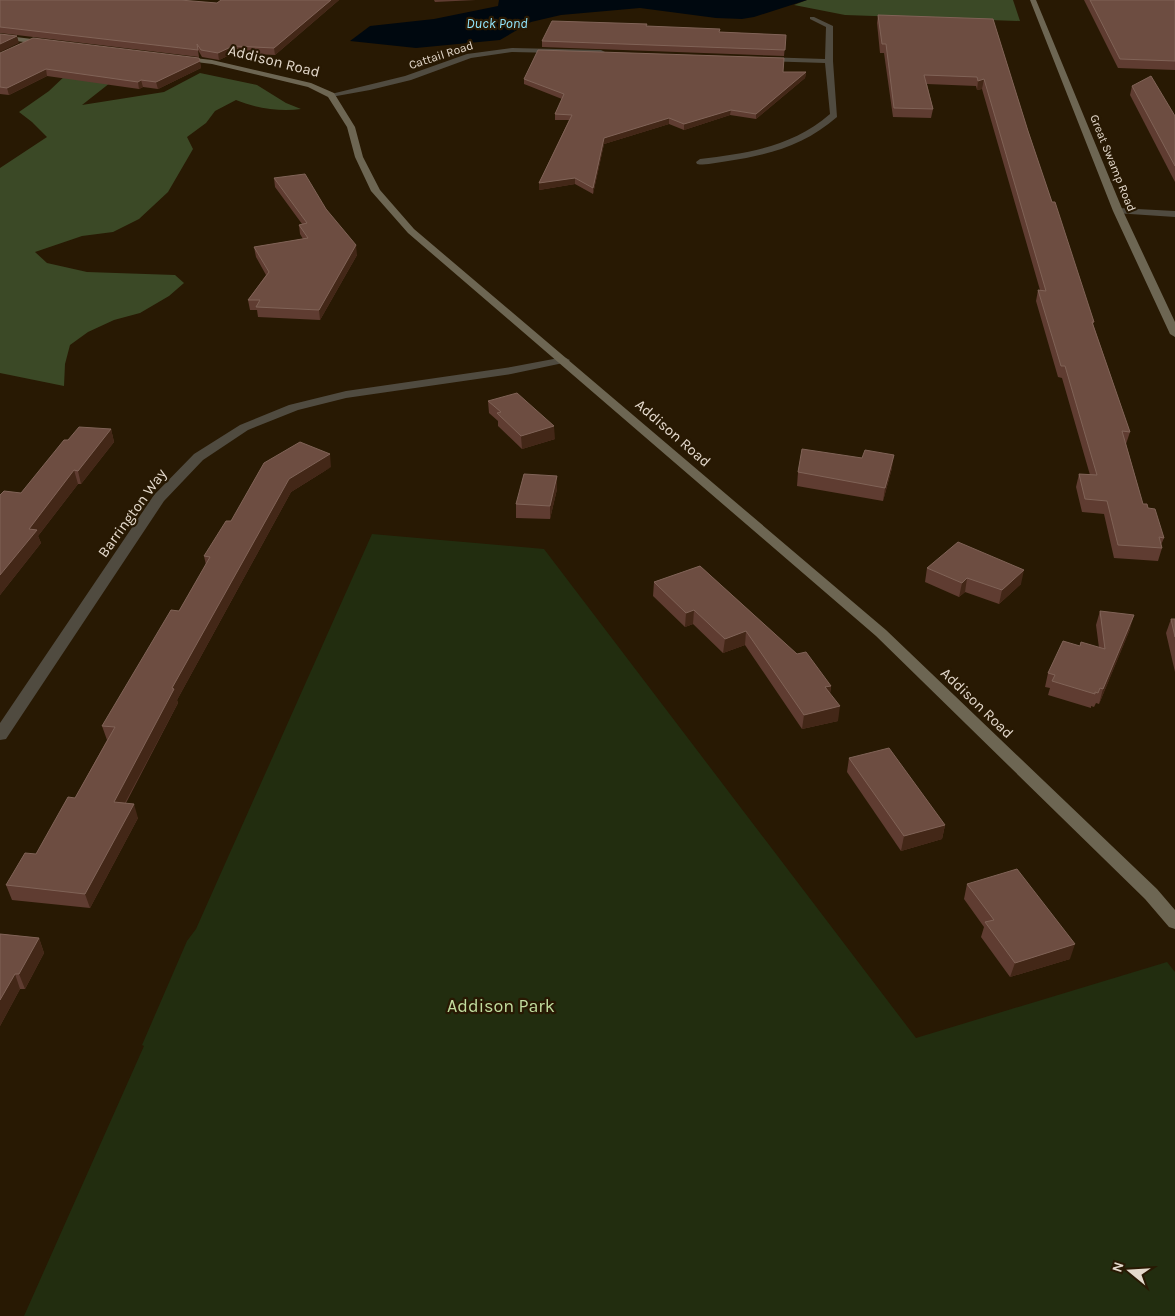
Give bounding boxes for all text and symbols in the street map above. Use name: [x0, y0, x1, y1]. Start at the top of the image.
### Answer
water label: Duck Pond: [466, 15, 528, 32]
street label: Cattail Road: [407, 38, 475, 72]
street label: Addison Road: [226, 41, 322, 81]
street label: Great Swamp Road: [1087, 112, 1139, 214]
street label: Addison Road: [632, 395, 714, 471]
street label: Barrington Way: [94, 465, 170, 561]
street label: Addison Road: [937, 664, 1017, 742]
park label: Addison Park: [447, 995, 555, 1017]
north arrow: [1105, 1246, 1155, 1296]
text: N: [1108, 1260, 1128, 1275]

